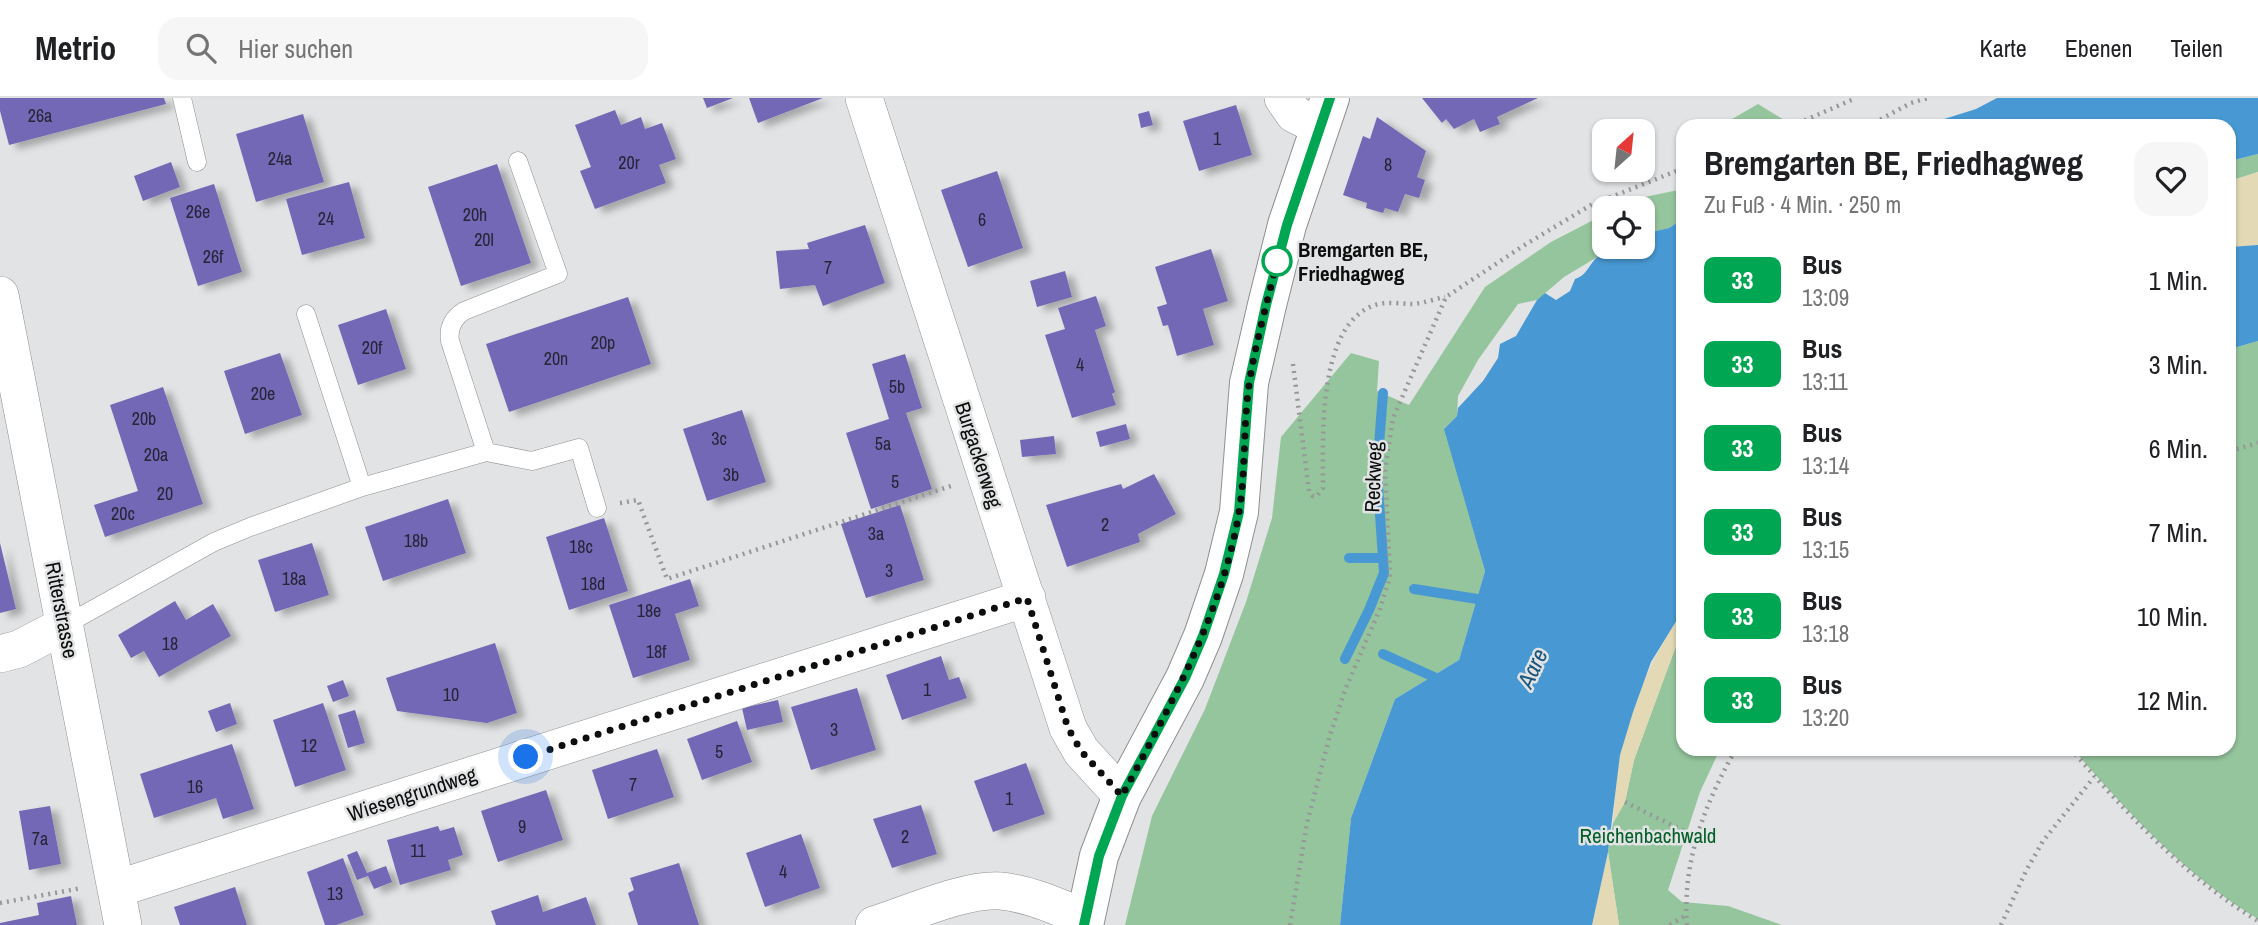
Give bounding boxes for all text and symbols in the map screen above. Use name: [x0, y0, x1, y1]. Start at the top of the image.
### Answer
search box: [158, 17, 648, 80]
text: Metrio: [35, 26, 116, 70]
icon: search: [182, 29, 220, 67]
text: Hier suchen: [238, 31, 353, 66]
text: Karte: [1980, 32, 2027, 64]
text: Ebenen: [2065, 32, 2132, 64]
text: Teilen: [2170, 32, 2223, 64]
house number: 26a: [28, 103, 52, 128]
north arrow: [1592, 119, 1656, 182]
map controls: [1592, 119, 1655, 259]
house number: 1: [1213, 126, 1222, 151]
text: Bremgarten BE, Friedhagweg: [1704, 141, 2083, 185]
button: heart: [2134, 142, 2208, 216]
house number: 24a: [268, 146, 292, 171]
house number: 20r: [618, 150, 640, 175]
house number: 8: [1384, 152, 1392, 177]
text: Zu Fuß · 4 Min. · 250 m: [1704, 189, 1901, 220]
button: locate: [1592, 196, 1655, 259]
house number: 26e: [186, 199, 210, 224]
house number: 20h: [463, 202, 487, 227]
house number: 24: [318, 206, 334, 231]
house number: 6: [978, 207, 986, 232]
house number: 20l: [474, 227, 494, 252]
place label: Bremgarten BE, Friedhagweg: [1298, 235, 1428, 288]
house number: 26f: [203, 244, 224, 269]
marker: Bremgarten BE, Friedhagweg: [1262, 246, 1292, 276]
text: Bus: [1802, 247, 1842, 282]
house number: 7: [824, 255, 832, 280]
text: 1 Min.: [2149, 263, 2208, 298]
text: 33: [1732, 264, 1753, 296]
text: 13:09: [1802, 282, 1849, 313]
house number: 20p: [591, 330, 615, 355]
text: Bus: [1802, 331, 1842, 366]
house number: 20f: [362, 335, 383, 360]
house number: 20n: [544, 346, 568, 371]
text: 3 Min.: [2149, 347, 2208, 382]
text: 33: [1732, 348, 1753, 380]
house number: 4: [1076, 352, 1084, 377]
text: 13:11: [1802, 366, 1848, 397]
house number: 5b: [889, 374, 905, 399]
house number: 20e: [251, 381, 275, 406]
street label: Burgackerweg: [948, 398, 1010, 512]
house number: 20b: [132, 406, 156, 431]
text: Bus: [1802, 415, 1842, 450]
house number: 3c: [711, 426, 727, 451]
house number: 5a: [875, 431, 891, 456]
text: 6 Min.: [2149, 431, 2208, 466]
text: 33: [1732, 432, 1753, 464]
street label: Reckweg: [1357, 441, 1389, 513]
house number: 20a: [144, 442, 168, 467]
text: 13:14: [1802, 450, 1849, 481]
house number: 3b: [723, 462, 739, 487]
house number: 5: [891, 469, 899, 494]
house number: 20: [157, 481, 173, 506]
text: Bus: [1802, 499, 1842, 534]
house number: 20c: [111, 501, 135, 526]
house number: 2: [1101, 512, 1109, 537]
text: 7 Min.: [2149, 515, 2208, 550]
text: 33: [1732, 516, 1753, 548]
house number: 3a: [868, 521, 884, 546]
house number: 18b: [404, 528, 428, 553]
house number: 18c: [569, 534, 593, 559]
text: 13:15: [1802, 534, 1849, 565]
house number: 3: [885, 558, 893, 583]
street label: Ritterstrasse: [38, 559, 86, 661]
house number: 18a: [282, 566, 306, 591]
house number: 18d: [581, 571, 605, 596]
text: Bus: [1802, 583, 1842, 618]
house number: 18e: [637, 598, 661, 623]
text: 10 Min.: [2137, 599, 2208, 634]
text: 33: [1732, 600, 1753, 632]
text: 13:18: [1802, 618, 1849, 649]
house number: 18: [162, 631, 178, 656]
house number: 18f: [646, 639, 667, 664]
water label: Aare: [1509, 643, 1554, 694]
text: Bus: [1802, 667, 1842, 702]
house number: 1: [923, 677, 932, 702]
house number: 10: [443, 682, 459, 707]
text: 12 Min.: [2137, 683, 2208, 718]
text: 33: [1732, 684, 1753, 716]
text: 13:20: [1802, 702, 1849, 733]
house number: 3: [830, 717, 838, 742]
house number: 12: [301, 733, 317, 758]
your location: [508, 739, 543, 774]
house number: 5: [715, 739, 723, 764]
street label: Wiesengrundweg: [344, 759, 481, 828]
house number: 7: [629, 772, 637, 797]
house number: 16: [187, 774, 203, 799]
house number: 1: [1005, 786, 1014, 811]
house number: 9: [518, 814, 526, 839]
park label: Reichenbachwald: [1580, 821, 1716, 850]
house number: 2: [901, 824, 909, 849]
house number: 7a: [32, 826, 48, 851]
house number: 11: [410, 838, 426, 863]
house number: 4: [779, 859, 787, 884]
house number: 13: [327, 881, 343, 906]

